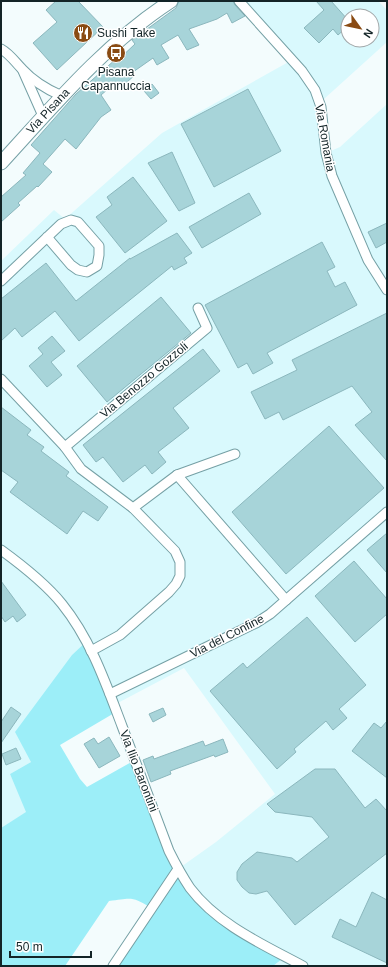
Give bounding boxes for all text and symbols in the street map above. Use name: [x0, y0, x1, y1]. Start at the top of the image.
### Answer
north arrow: [340, 8, 380, 48]
restaurant icon: Sushi Take: [72, 22, 94, 44]
place label: Sushi Take: [97, 26, 156, 40]
text: N: [361, 27, 376, 40]
bus stop icon: Pisana Capannuccia: [105, 42, 127, 64]
place label: Pisana Capannuccia: [81, 65, 151, 93]
street label: Via Pisana: [23, 85, 73, 137]
street label: Via Romania: [312, 103, 338, 173]
street label: Via Benozzo Gozzoli: [97, 339, 191, 421]
street label: Via del Confine: [188, 611, 267, 661]
street label: Via Ilio Barontini: [117, 728, 161, 814]
scale bar: [10, 933, 91, 959]
text: 50 m: [16, 940, 43, 954]

